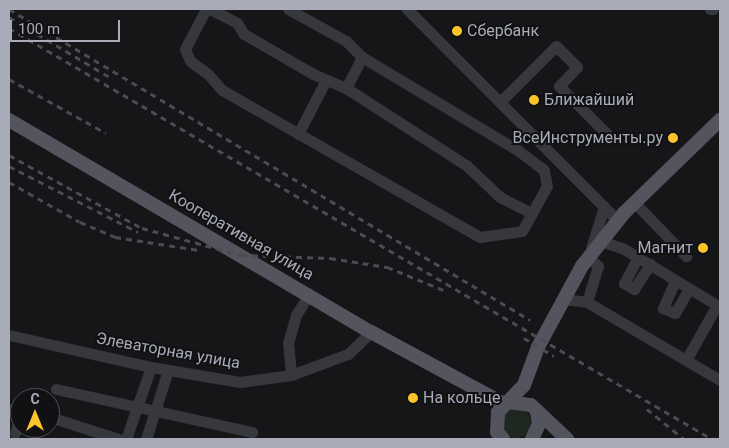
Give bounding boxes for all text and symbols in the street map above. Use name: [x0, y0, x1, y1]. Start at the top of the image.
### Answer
scale bar: [12, 10, 122, 42]
text: 100 m: [18, 20, 60, 38]
place label: Сбербанк: [467, 21, 539, 41]
marker: Сбербанк: [451, 25, 463, 37]
place label: Ближайший: [544, 90, 634, 110]
marker: Ближайший: [528, 94, 540, 106]
place label: ВсеИнструменты.ру: [513, 128, 663, 148]
marker: ВсеИнструменты.ру: [667, 132, 679, 144]
street label: Кооперативная улица: [165, 186, 317, 284]
place label: Магнит: [637, 238, 693, 258]
marker: Магнит: [697, 242, 709, 254]
street label: Элеваторная улица: [94, 329, 242, 373]
north arrow: [10, 388, 60, 438]
place label: На кольце: [423, 388, 500, 408]
text: С: [30, 391, 40, 407]
marker: На кольце: [407, 392, 419, 404]

